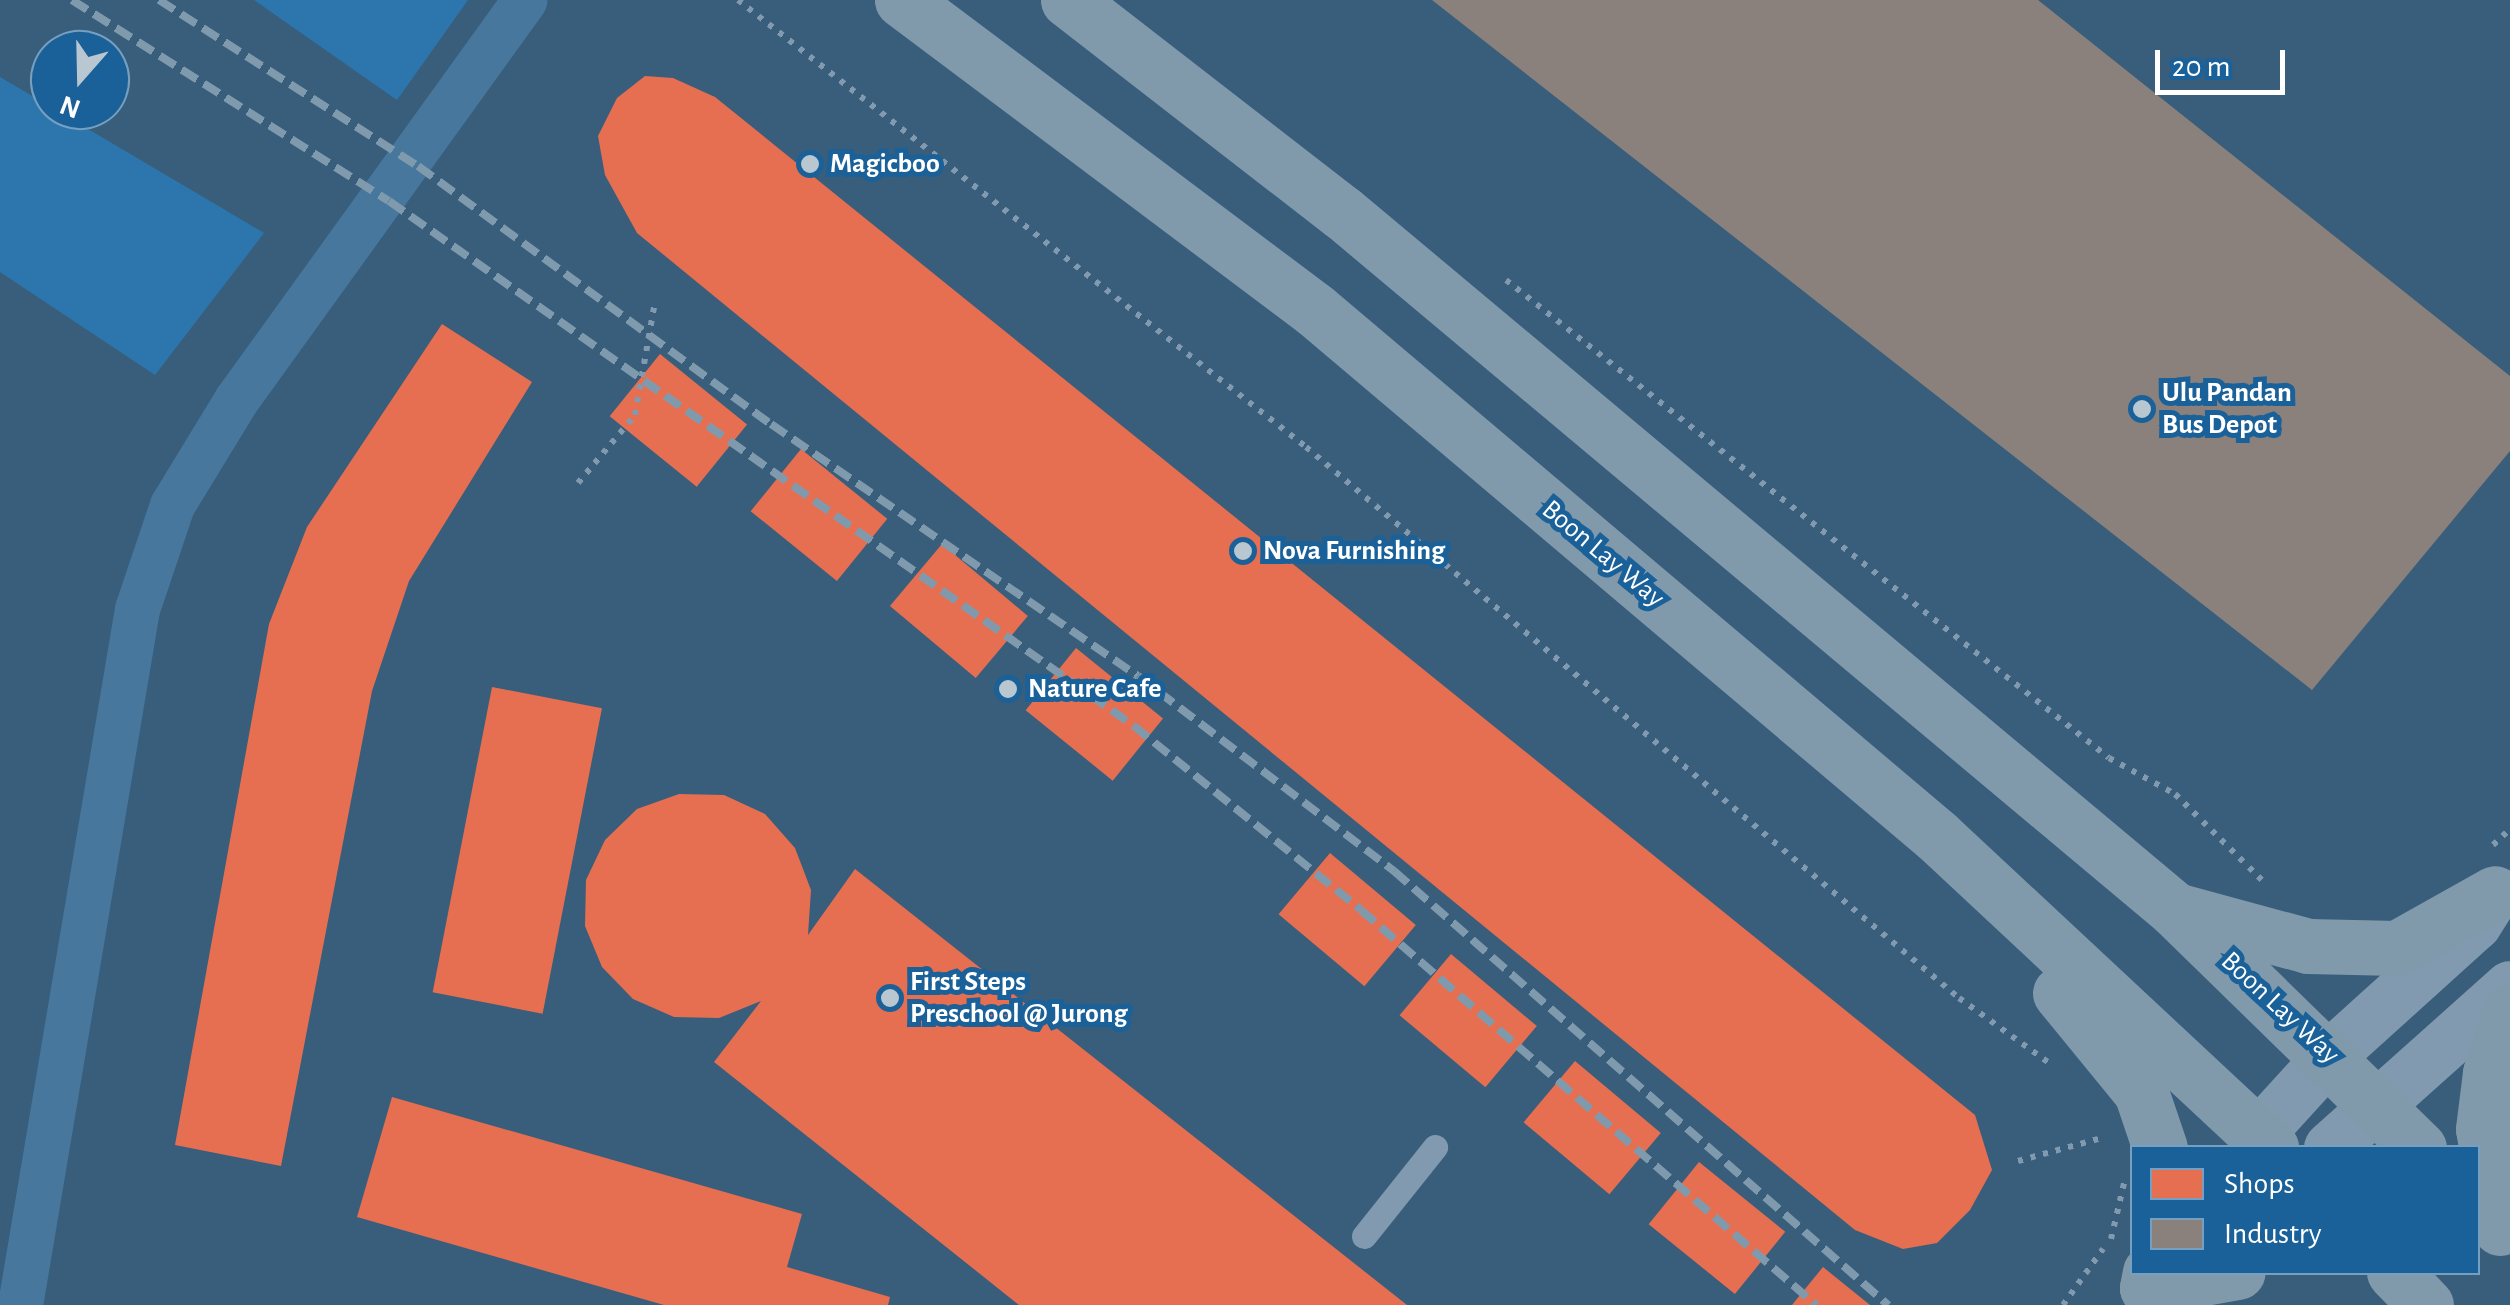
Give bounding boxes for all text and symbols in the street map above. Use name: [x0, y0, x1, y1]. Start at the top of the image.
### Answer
north arrow: [30, 30, 130, 130]
scale bar: [2160, 30, 2290, 92]
text: 20 m: [2172, 52, 2230, 82]
text: N: [56, 90, 84, 123]
place label: Magicboo: [830, 147, 940, 181]
marker: Magicboo: [799, 153, 821, 175]
place label: Ulu Pandan Bus Depot: [2162, 376, 2292, 442]
marker: Ulu Pandan Bus Depot: [2131, 398, 2153, 420]
street label: Boon Lay Way: [1535, 493, 1671, 615]
place label: Nova Furnishing: [1263, 534, 1445, 568]
marker: Nova Furnishing: [1232, 540, 1254, 562]
place label: Nature Cafe: [1028, 672, 1161, 706]
marker: Nature Cafe: [997, 678, 1019, 700]
street label: Boon Lay Way: [2214, 945, 2346, 1071]
place label: First Steps Preschool @ Jurong: [910, 965, 1127, 1031]
marker: First Steps Preschool @ Jurong: [879, 987, 901, 1009]
legend: [2130, 1145, 2480, 1275]
text: Shops: [2224, 1169, 2295, 1199]
text: Industry: [2224, 1219, 2322, 1249]

